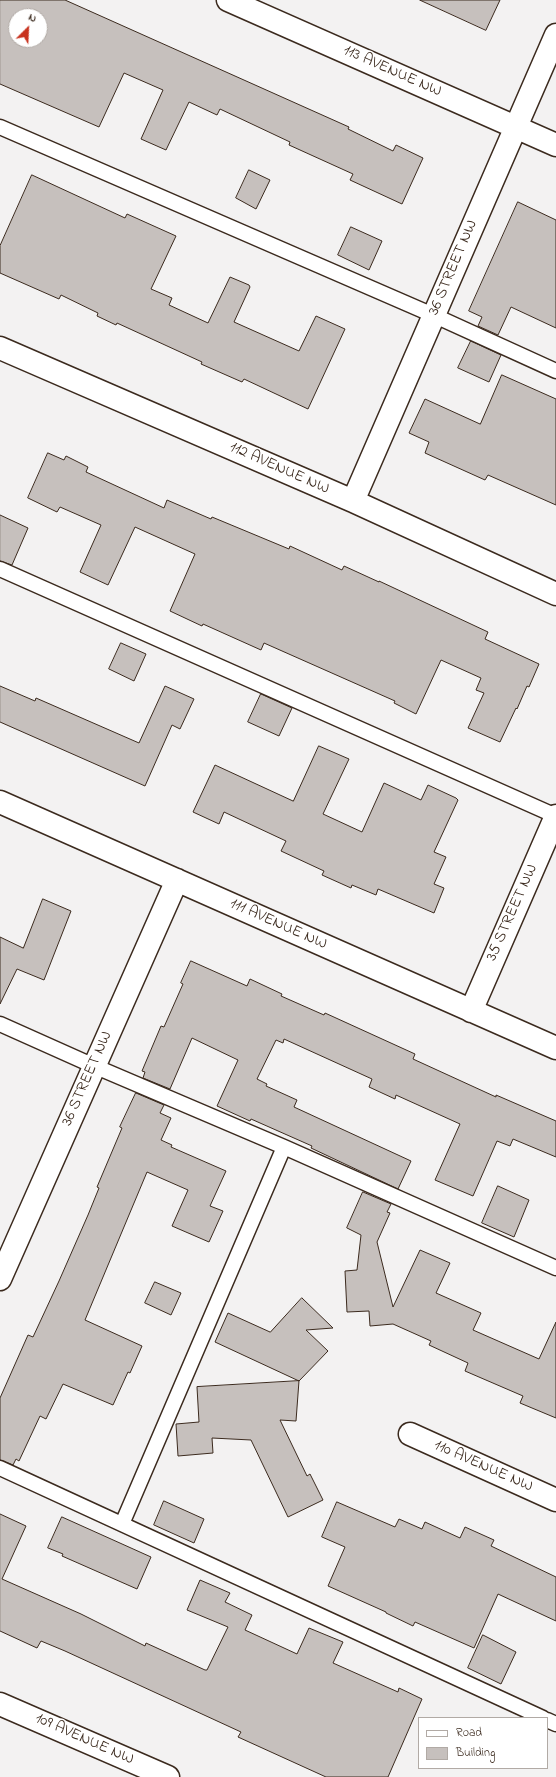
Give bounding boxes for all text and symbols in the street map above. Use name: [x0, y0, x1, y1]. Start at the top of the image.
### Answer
north arrow: [8, 8, 48, 48]
text: N: [26, 9, 39, 27]
street label: 113 AVENUE NW: [340, 42, 444, 102]
street label: 36 STREET NW: [425, 217, 483, 319]
street label: 112 AVENUE NW: [226, 438, 332, 500]
street label: 35 STREET NW: [483, 862, 543, 964]
street label: 111 AVENUE NW: [227, 895, 329, 955]
street label: 36 STREET NW: [59, 1029, 117, 1129]
street label: 110 AVENUE NW: [431, 1437, 535, 1497]
street label: 109 AVENUE NW: [32, 1710, 136, 1770]
legend: [418, 1717, 548, 1769]
text: Road: [456, 1724, 482, 1742]
text: Building: [456, 1744, 495, 1762]

